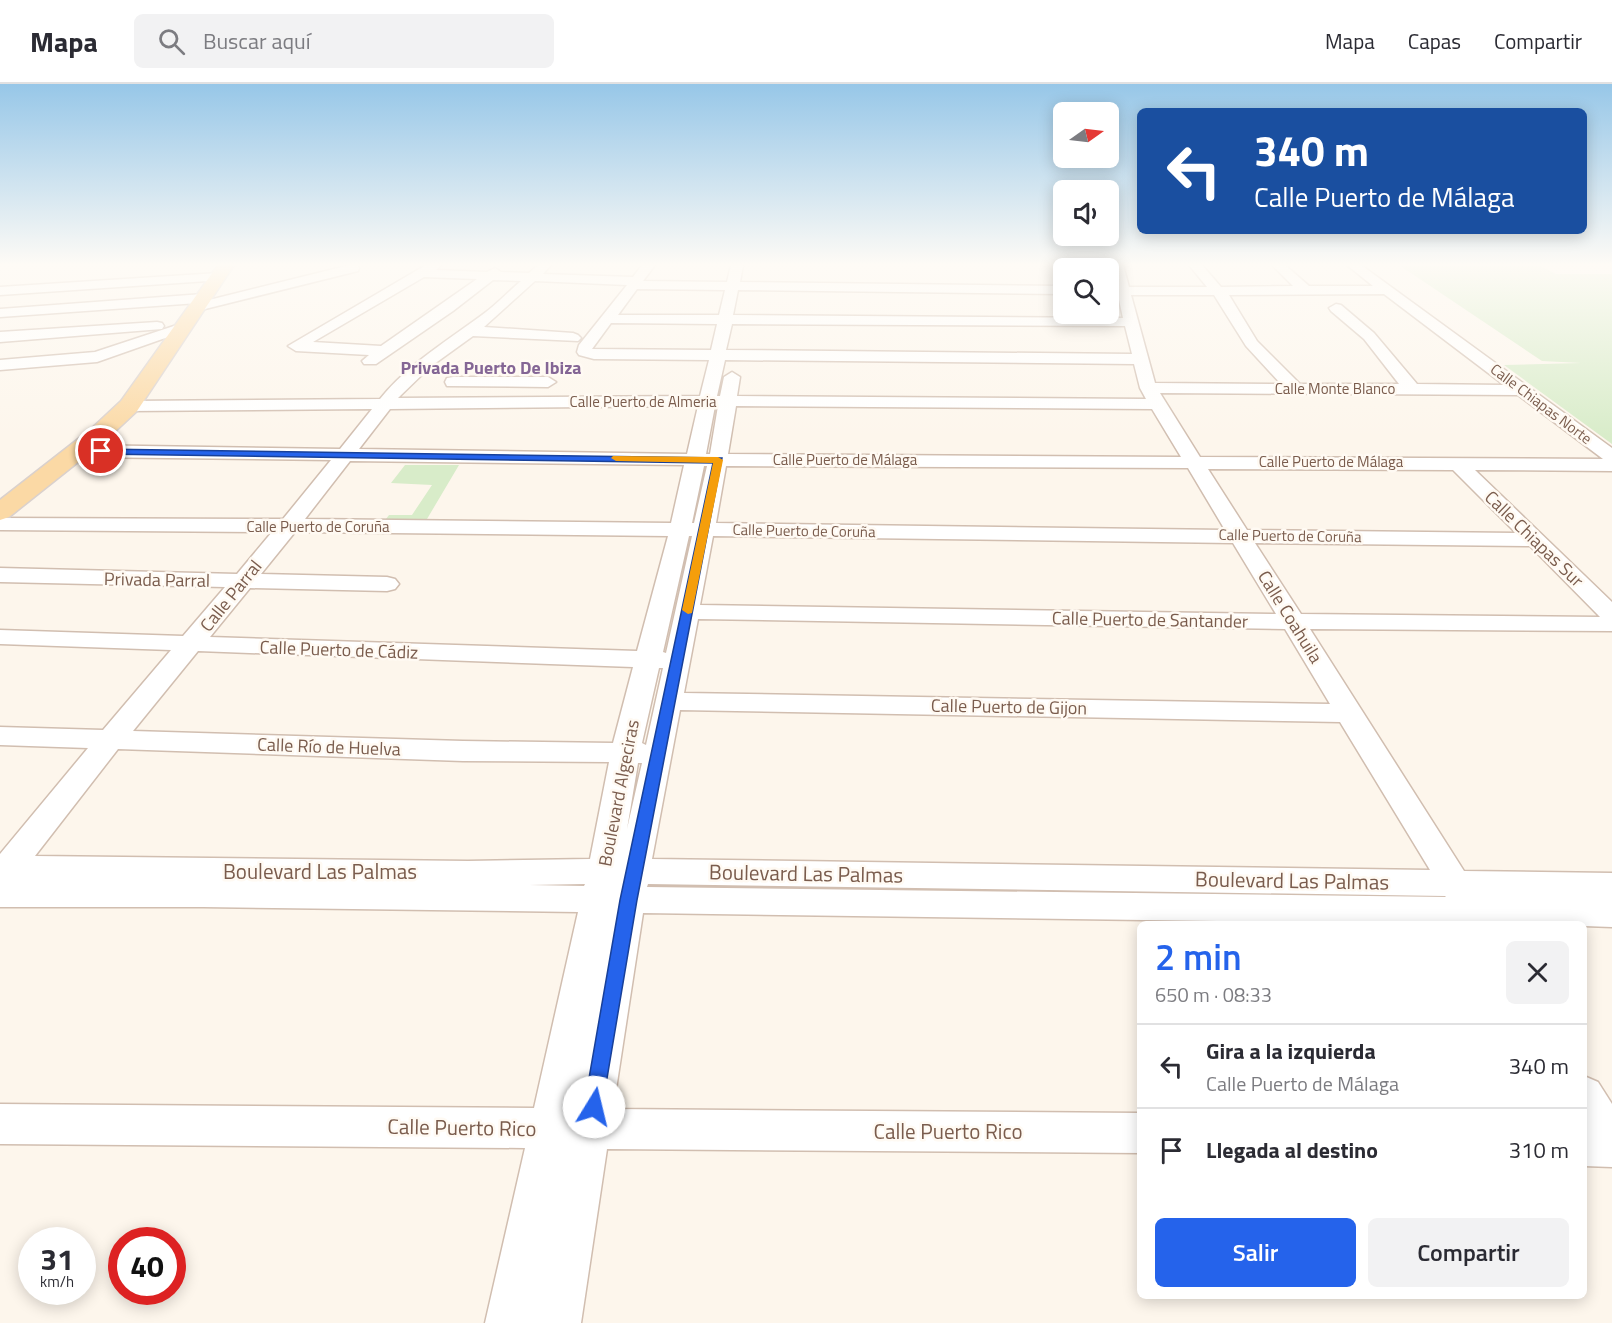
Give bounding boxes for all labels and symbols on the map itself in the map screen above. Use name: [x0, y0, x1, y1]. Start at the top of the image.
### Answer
north arrow: [1053, 102, 1119, 168]
district label: Privada Puerto De Ibiza: [400, 354, 582, 381]
street label: Calle Chiapas Norte: [1486, 358, 1597, 450]
street label: Calle Monte Blanco: [1275, 377, 1395, 400]
street label: Calle Puerto de Almeria: [570, 390, 717, 413]
pin: [75, 425, 126, 476]
street label: Calle Puerto de Málaga: [773, 448, 918, 471]
street label: Calle Puerto de Málaga: [1259, 450, 1404, 473]
street label: Calle Chiapas Sur: [1479, 484, 1590, 593]
street label: Calle Puerto de Coruña: [246, 515, 390, 538]
street label: Calle Puerto de Coruña: [732, 518, 876, 543]
street label: Calle Puerto de Coruña: [1218, 523, 1362, 548]
street label: Calle Parral: [193, 554, 268, 637]
street label: Privada Parral: [104, 565, 210, 594]
street label: Calle Coahuila: [1251, 565, 1330, 668]
street label: Calle Puerto de Santander: [1052, 604, 1248, 635]
street label: Calle Puerto de Cádiz: [259, 633, 419, 666]
street label: Calle Puerto de Gijon: [931, 692, 1087, 721]
street label: Boulevard Algeciras: [591, 717, 646, 869]
street label: Calle Río de Huelva: [257, 731, 401, 763]
street label: Boulevard Las Palmas: [223, 855, 417, 887]
street label: Boulevard Las Palmas: [709, 855, 903, 891]
street label: Boulevard Las Palmas: [1195, 862, 1389, 898]
position arrow: [562, 1075, 626, 1139]
street label: Calle Puerto Rico: [387, 1110, 537, 1144]
street label: Calle Puerto Rico: [873, 1115, 1023, 1147]
speed limit sign: 40: [108, 1227, 186, 1305]

